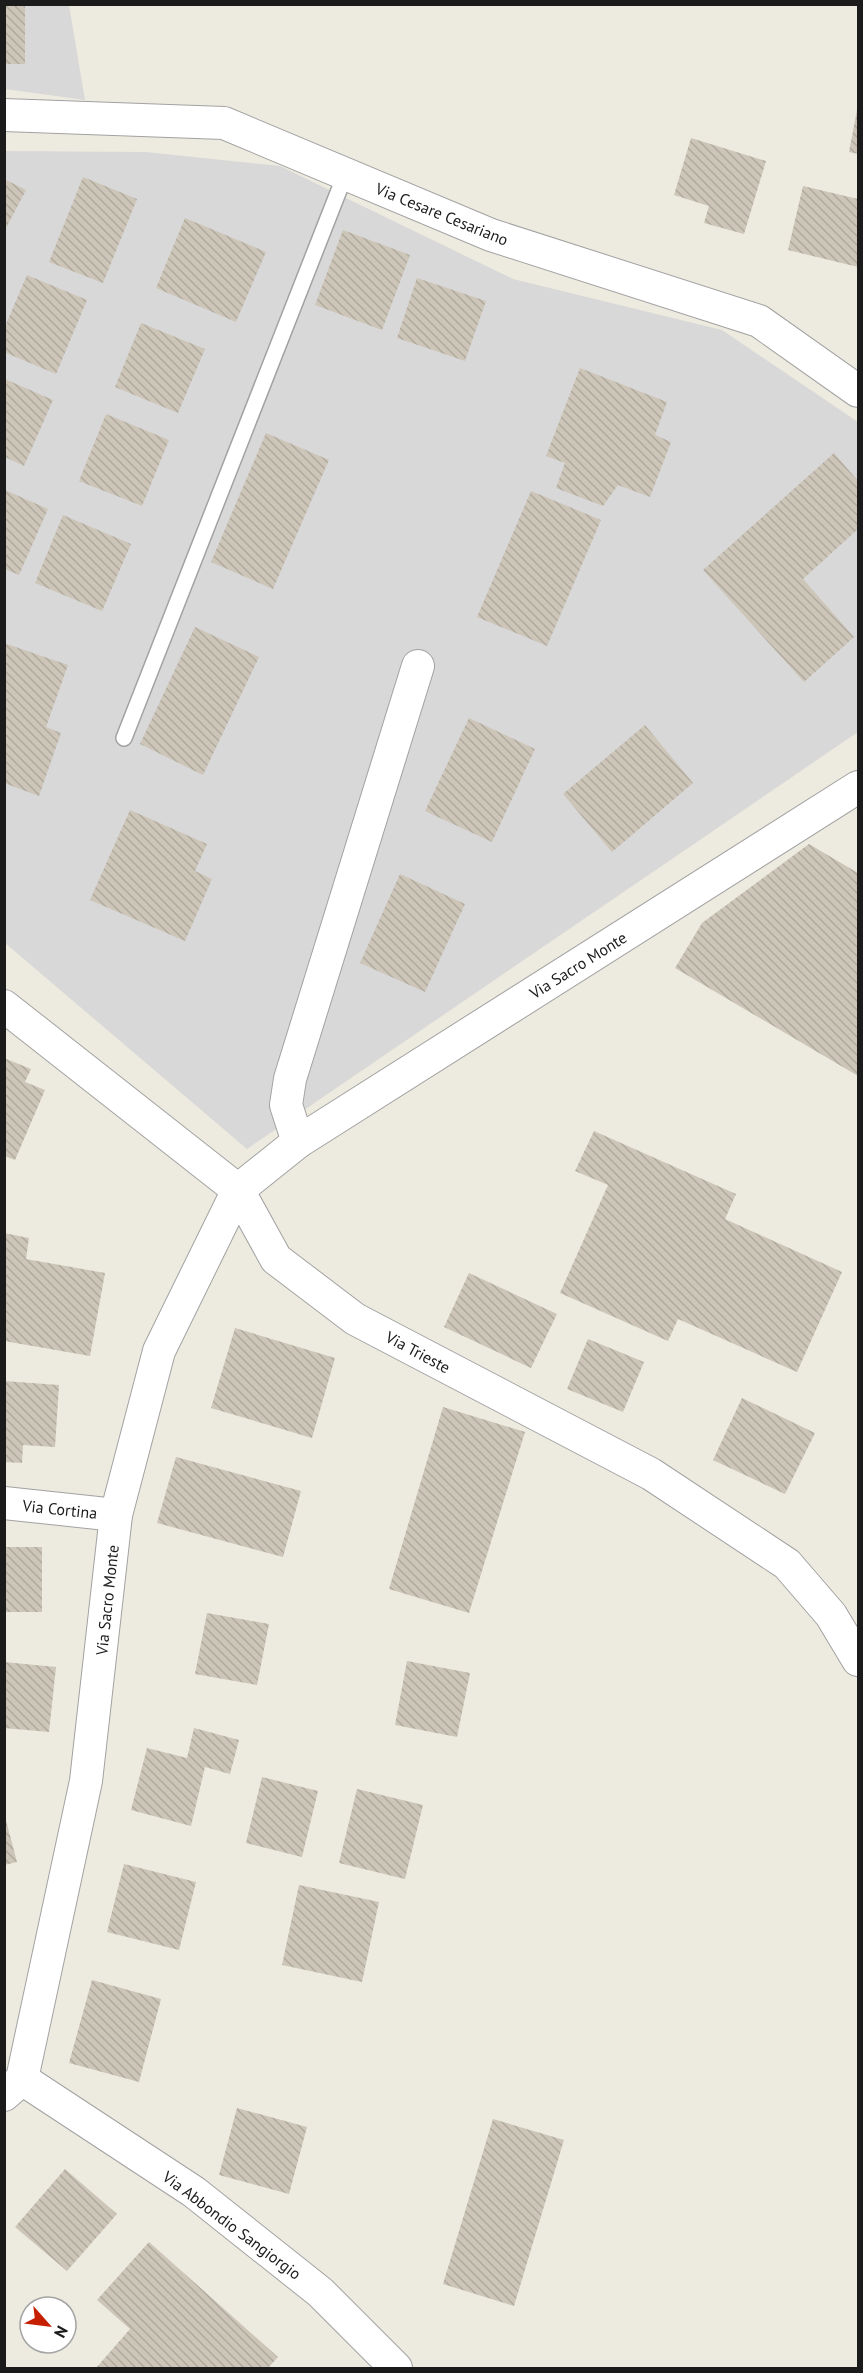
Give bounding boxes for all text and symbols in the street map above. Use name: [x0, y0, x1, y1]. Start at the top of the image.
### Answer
street label: Via Cesare Cesariano: [372, 178, 511, 250]
street label: Via Sacro Monte: [525, 927, 630, 1003]
street label: Via Trieste: [381, 1326, 454, 1377]
street label: Via Cortina: [21, 1495, 98, 1523]
street label: Via Sacro Monte: [91, 1544, 123, 1657]
street label: Via Abbondio Sangiorgio: [158, 2166, 305, 2284]
north arrow: [18, 2295, 78, 2355]
text: N: [50, 2323, 73, 2341]

